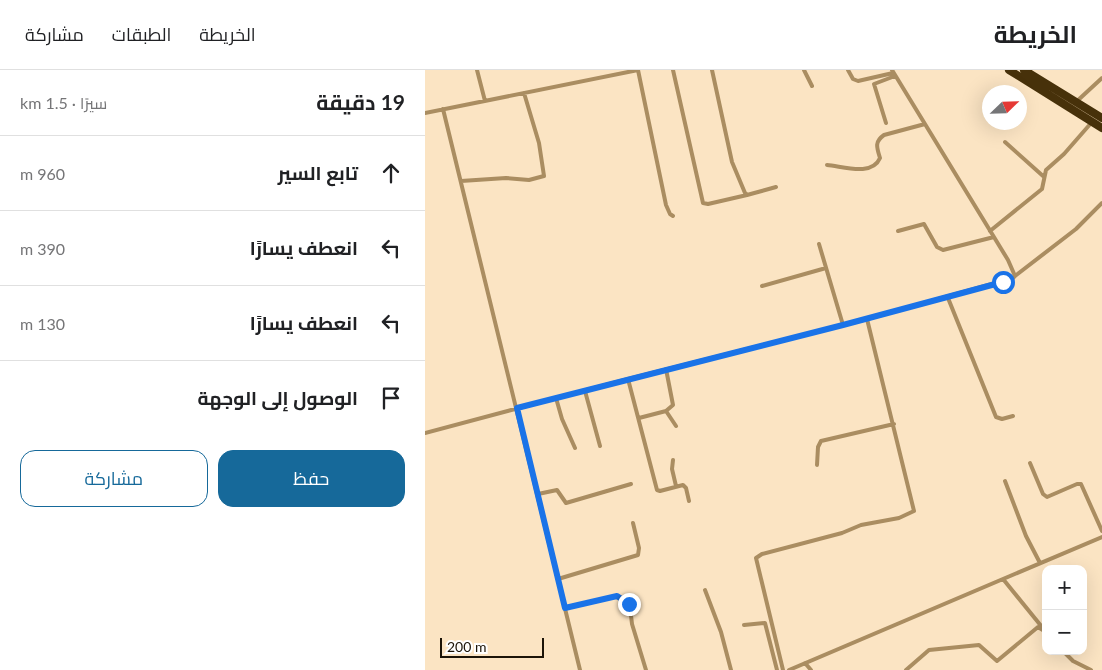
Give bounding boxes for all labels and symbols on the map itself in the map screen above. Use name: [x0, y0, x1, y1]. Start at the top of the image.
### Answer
north arrow: [982, 85, 1027, 130]
route start: [992, 271, 1015, 294]
route end: [618, 593, 641, 616]
scale bar: [440, 635, 544, 658]

